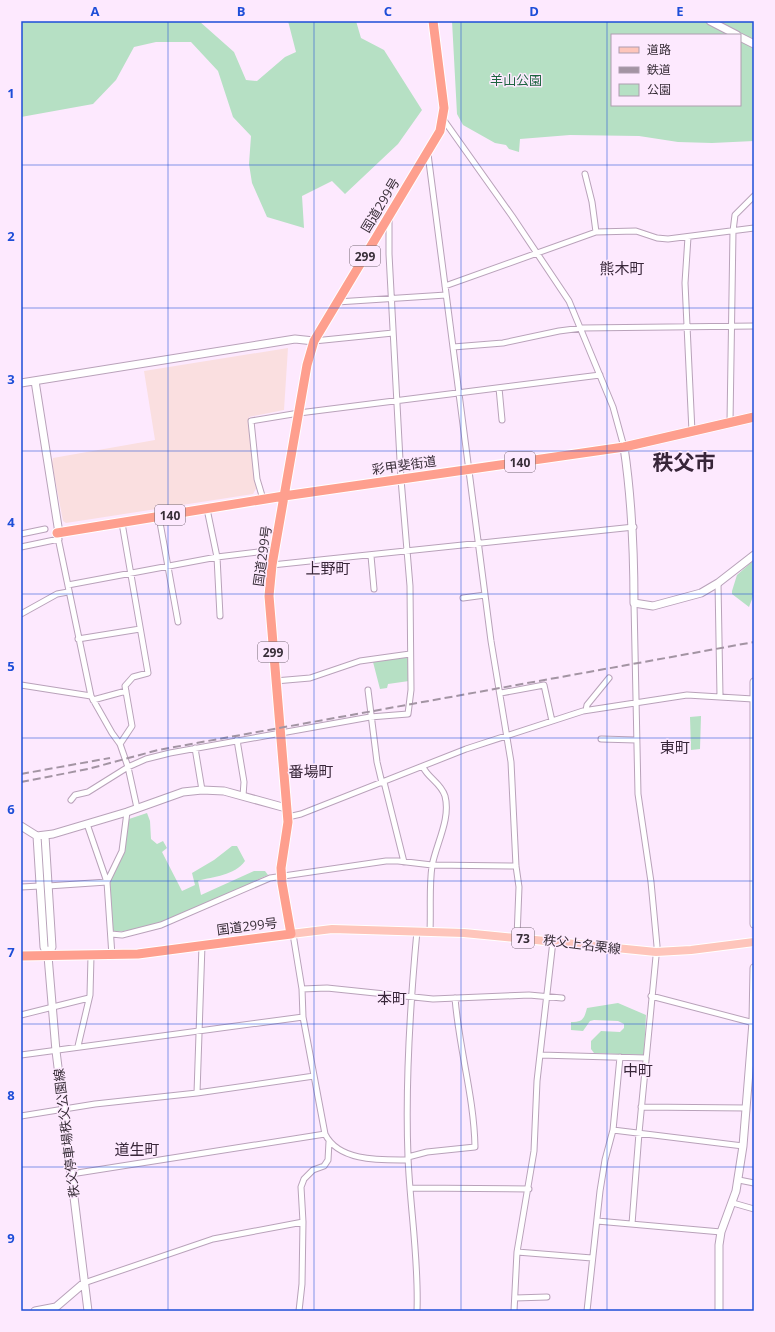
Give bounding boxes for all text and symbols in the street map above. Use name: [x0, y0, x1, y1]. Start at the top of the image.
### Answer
text: A: [91, 2, 100, 20]
text: B: [237, 2, 246, 20]
text: C: [384, 2, 392, 20]
text: D: [529, 2, 539, 20]
text: E: [676, 2, 684, 20]
legend: [611, 34, 741, 106]
text: 道路: [647, 41, 671, 58]
text: 鉄道: [647, 61, 671, 78]
park label: 羊山公園: [490, 71, 542, 89]
text: 公園: [647, 81, 671, 98]
text: 1: [7, 84, 15, 102]
street label: 国道299号: [356, 174, 404, 236]
text: 2: [7, 227, 15, 245]
road number: 299: [350, 246, 380, 266]
district label: 熊木町: [599, 258, 645, 278]
text: 3: [7, 370, 15, 388]
district label: 秩父市: [653, 448, 716, 476]
street label: 彩甲斐街道: [371, 452, 437, 478]
road number: 140: [505, 452, 535, 472]
road number: 140: [155, 505, 185, 525]
text: 4: [7, 513, 15, 531]
street label: 国道299号: [249, 524, 275, 588]
district label: 上野町: [305, 558, 351, 578]
road number: 299: [258, 642, 288, 662]
text: 5: [7, 657, 15, 675]
district label: 東町: [660, 737, 690, 757]
district label: 番場町: [288, 761, 334, 781]
text: 6: [7, 800, 15, 818]
street label: 国道299号: [215, 913, 279, 939]
road number: 73: [512, 928, 534, 948]
street label: 秩父上名栗線: [542, 930, 622, 958]
text: 7: [7, 943, 15, 961]
district label: 本町: [377, 988, 407, 1008]
district label: 中町: [623, 1060, 653, 1080]
street label: 秩父停車場秩父公園線: [49, 1067, 83, 1199]
text: 8: [7, 1086, 15, 1104]
district label: 道生町: [114, 1139, 160, 1159]
text: 9: [7, 1229, 15, 1247]

